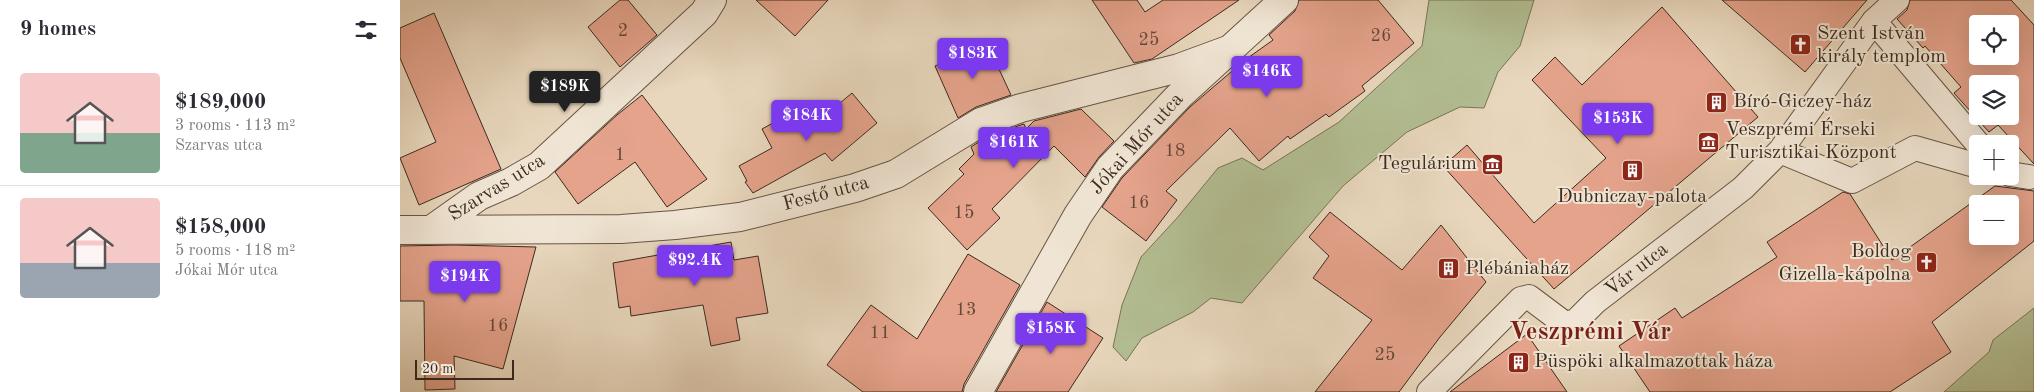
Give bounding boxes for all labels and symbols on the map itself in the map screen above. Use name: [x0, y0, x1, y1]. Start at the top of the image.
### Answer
house number: 2: [618, 22, 628, 40]
place label: Szent István király templom: [1817, 24, 1946, 67]
house number: 26: [1371, 27, 1391, 45]
house number: 25: [1139, 31, 1159, 49]
church icon: Szent István király templom: [1789, 33, 1813, 57]
pin: $183K: [938, 38, 1008, 80]
pin: $146K: [1232, 56, 1302, 98]
pin: $189K: [530, 70, 600, 113]
street label: Jókai Mór utca: [1086, 89, 1188, 199]
building icon: Bíró-Giczey-ház: [1705, 90, 1729, 114]
place label: Bíró-Giczey-ház: [1733, 92, 1872, 112]
pin: $184K: [772, 100, 842, 142]
pin: $153K: [1583, 102, 1653, 145]
place label: Veszprémi Érseki Turisztikai Központ: [1725, 117, 1897, 163]
pin: $161K: [979, 126, 1049, 169]
museum icon: Veszprémi Érseki Turisztikai Központ: [1697, 130, 1721, 154]
house number: 18: [1165, 142, 1185, 160]
house number: 1: [615, 146, 625, 164]
street label: Szarvas utca: [445, 150, 549, 226]
museum icon: Tegulárium: [1481, 152, 1505, 176]
place label: Tegulárium: [1378, 154, 1477, 174]
building icon: Dubniczay-palota: [1620, 159, 1644, 183]
street label: Festő utca: [781, 173, 872, 215]
place label: Dubniczay-palota: [1557, 187, 1707, 207]
house number: 16: [1129, 194, 1149, 212]
house number: 15: [954, 204, 974, 222]
street label: Vár utca: [1602, 239, 1672, 301]
place label: Boldog Gizella-kápolna: [1778, 242, 1911, 285]
pin: $92.4K: [654, 244, 736, 287]
church icon: Boldog Gizella-kápolna: [1915, 251, 1939, 275]
building icon: Plébániaház: [1437, 257, 1461, 281]
place label: Plébániaház: [1465, 259, 1569, 279]
pin: $194K: [430, 260, 500, 303]
house number: 13: [956, 301, 976, 319]
pin: $158K: [1016, 312, 1086, 355]
house number: 16: [488, 317, 508, 335]
district label: Veszprémi Vár: [1509, 320, 1671, 345]
house number: 11: [870, 324, 890, 342]
house number: 25: [1375, 346, 1395, 364]
building icon: Püspöki alkalmazottak háza: [1506, 350, 1530, 374]
place label: Püspöki alkalmazottak háza: [1534, 352, 1774, 372]
scale bar: [415, 357, 514, 380]

